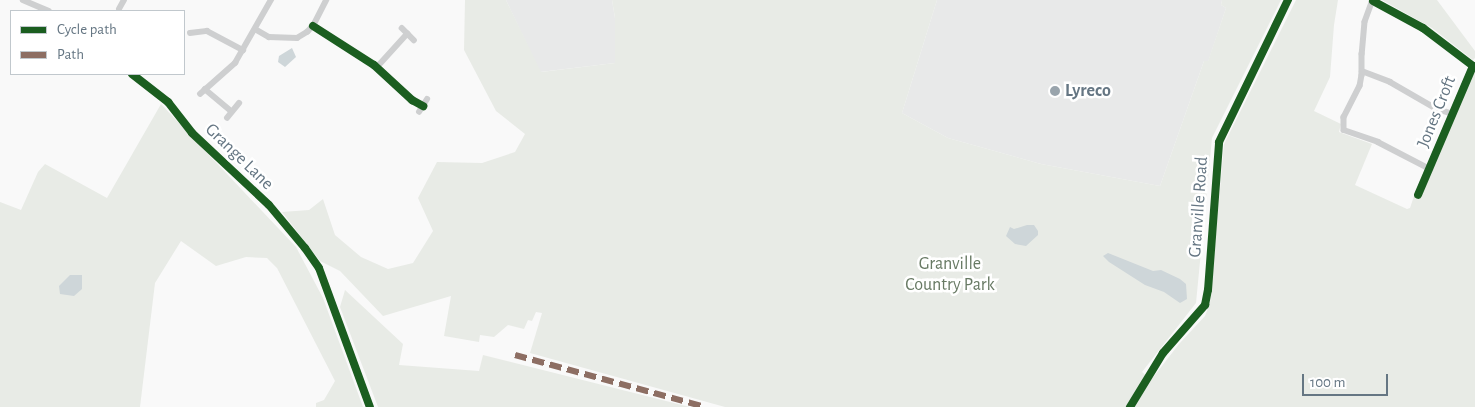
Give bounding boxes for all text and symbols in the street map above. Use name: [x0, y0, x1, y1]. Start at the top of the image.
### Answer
legend: [10, 10, 185, 75]
text: Cycle path: [57, 22, 117, 37]
text: Path: [57, 47, 84, 62]
street label: Jones Croft: [1413, 73, 1461, 151]
place label: Lyreco: [1065, 80, 1111, 102]
marker: Lyreco: [1049, 85, 1061, 97]
street label: Grange Lane: [200, 119, 278, 195]
street label: Granville Road: [1185, 156, 1213, 258]
park label: Granville Country Park: [905, 254, 995, 296]
scale bar: [1305, 364, 1391, 396]
text: 100 m: [1310, 375, 1345, 390]

